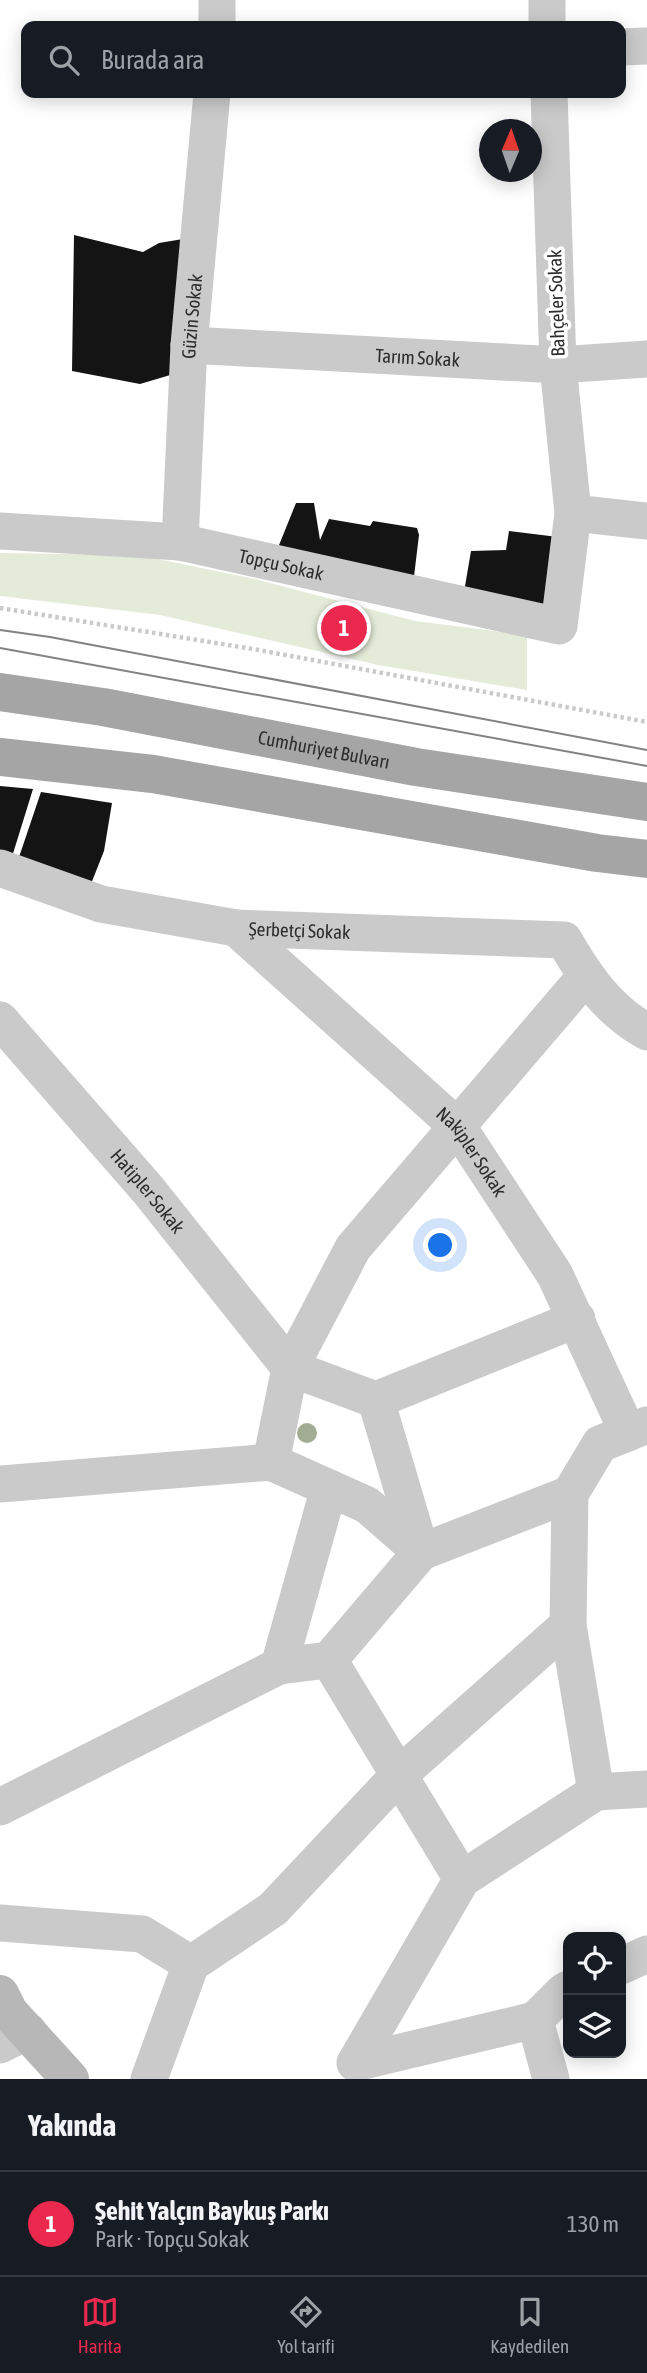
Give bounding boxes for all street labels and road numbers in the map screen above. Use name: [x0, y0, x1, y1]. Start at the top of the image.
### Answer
street label: Bahçeler Sokak: [543, 249, 569, 357]
street label: Güzin Sokak: [177, 272, 206, 359]
street label: Tarım Sokak: [375, 344, 461, 371]
street label: Topçu Sokak: [237, 544, 326, 585]
street label: Cumhuriyet Bulvarı: [256, 726, 392, 773]
street label: Şerbetçi Sokak: [248, 917, 351, 943]
street label: Nakipler Sokak: [432, 1102, 512, 1201]
street label: Hatipler Sokak: [106, 1144, 190, 1238]

